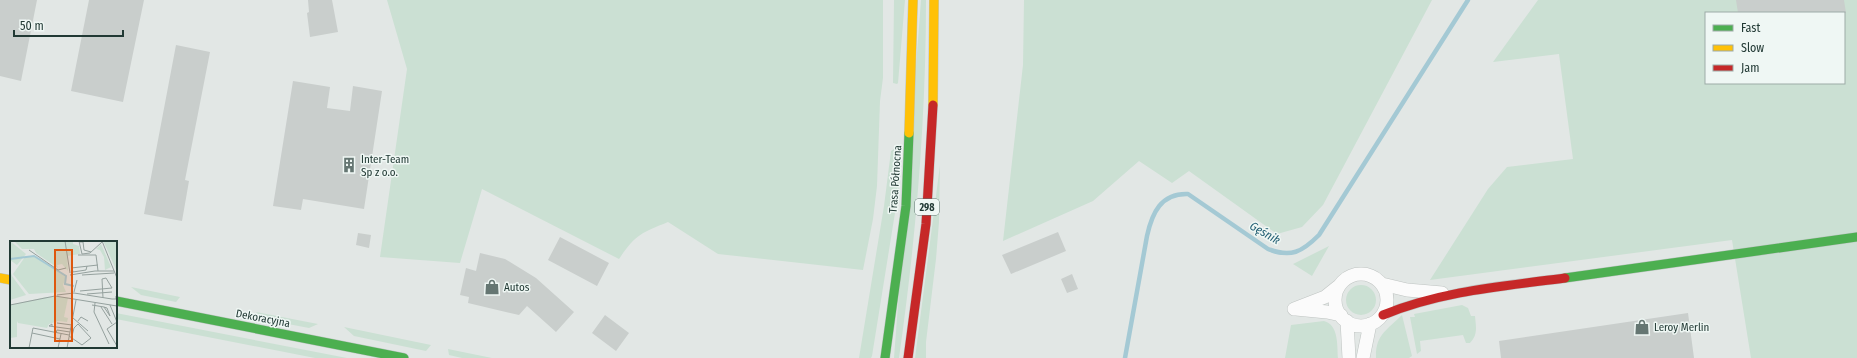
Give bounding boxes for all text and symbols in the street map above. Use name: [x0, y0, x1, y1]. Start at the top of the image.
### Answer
scale bar: [14, 12, 123, 38]
legend: [1705, 12, 1845, 84]
text: 50 m: [20, 19, 44, 33]
text: Fast: [1741, 21, 1760, 35]
text: Slow: [1741, 41, 1764, 55]
text: Jam: [1741, 61, 1759, 75]
street label: Trasa Północna: [887, 145, 904, 213]
place label: Inter-Team Sp z o.o.: [361, 153, 409, 179]
building icon: Inter-Team Sp z o.o.: [340, 156, 358, 174]
road number: 298: [915, 199, 939, 215]
water label: Gęśnik: [1247, 219, 1283, 247]
inset map: [10, 241, 117, 348]
shop icon: Autos: [483, 278, 501, 296]
place label: Autos: [504, 281, 530, 294]
street label: Dekoracyjna: [235, 307, 291, 330]
shop icon: Leroy Merlin: [1633, 318, 1651, 336]
place label: Leroy Merlin: [1654, 321, 1709, 334]

